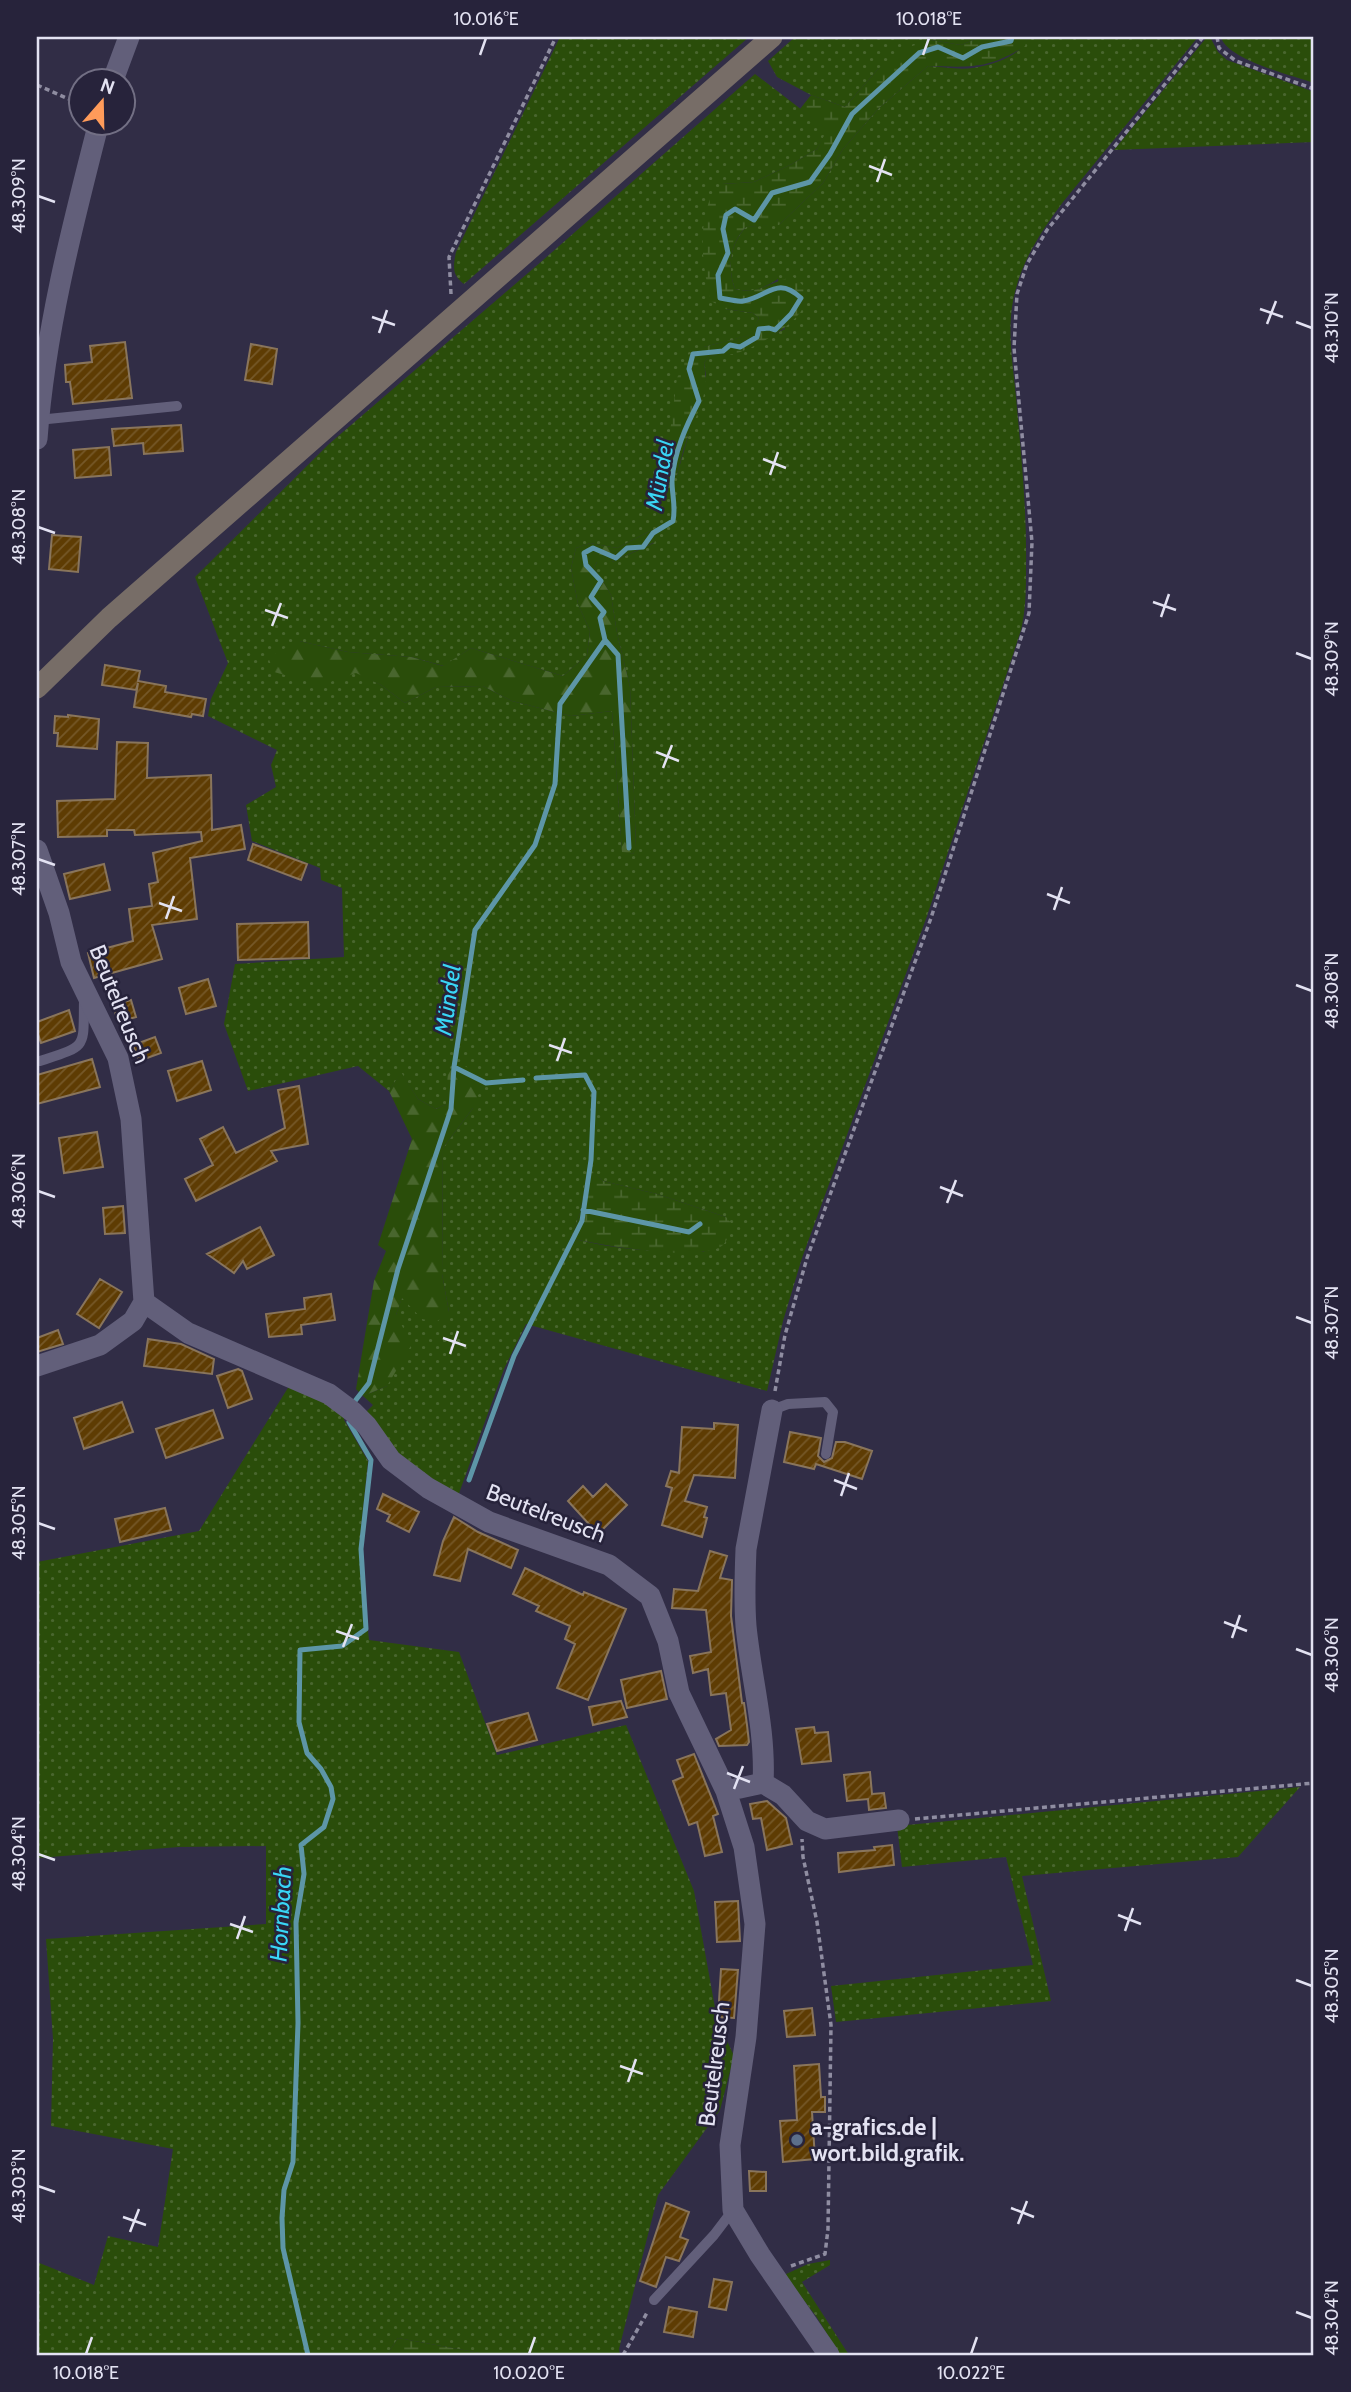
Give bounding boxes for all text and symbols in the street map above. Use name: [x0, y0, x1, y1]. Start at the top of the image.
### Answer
text: 10.016°E: [453, 8, 519, 30]
text: 10.018°E: [896, 8, 962, 30]
north arrow: [66, 66, 136, 136]
text: N: [97, 73, 118, 100]
text: 48.309°N: [8, 158, 30, 234]
text: 48.310°N: [1321, 292, 1343, 364]
water label: Mündel: [639, 437, 680, 513]
text: 48.308°N: [8, 489, 30, 565]
text: 48.309°N: [1321, 621, 1343, 697]
text: 48.307°N: [8, 822, 30, 896]
street label: Beutelreusch: [83, 941, 157, 1067]
text: 48.308°N: [1321, 953, 1343, 1029]
water label: Mündel: [428, 962, 467, 1038]
text: 48.306°N: [8, 1153, 30, 1229]
text: 48.307°N: [1321, 1286, 1343, 1360]
street label: Beutelreusch: [482, 1477, 610, 1549]
text: 48.305°N: [8, 1485, 30, 1561]
text: 48.306°N: [1321, 1617, 1343, 1693]
text: 48.304°N: [8, 1816, 30, 1892]
water label: Hornbach: [264, 1865, 297, 1963]
text: 48.305°N: [1321, 1948, 1343, 2024]
street label: Beutelreusch: [692, 2000, 736, 2128]
place label: a-grafics.de | wort.bild.grafik.: [811, 2113, 964, 2167]
marker: a-grafics.de | wort.bild.grafik.: [789, 2132, 805, 2148]
text: 48.303°N: [8, 2148, 30, 2224]
text: 48.304°N: [1321, 2280, 1343, 2356]
text: 10.018°E: [53, 2362, 119, 2384]
text: 10.020°E: [493, 2362, 565, 2384]
text: 10.022°E: [937, 2362, 1005, 2384]

